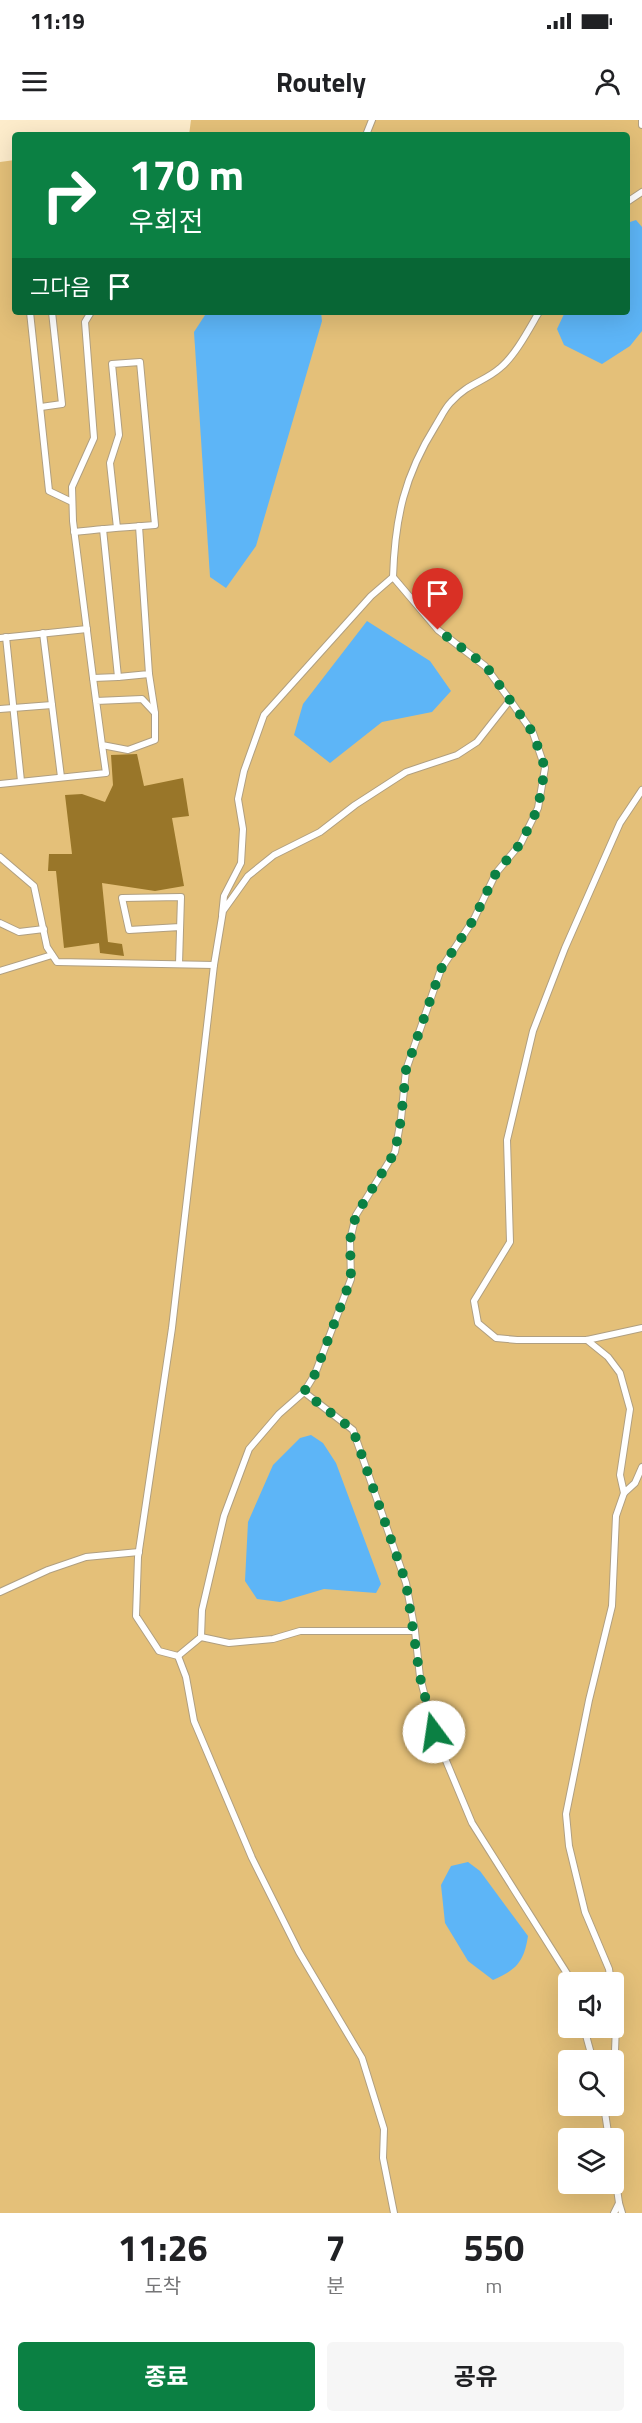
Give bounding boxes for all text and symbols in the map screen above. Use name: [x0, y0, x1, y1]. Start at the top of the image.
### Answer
text: 11:19: [30, 4, 85, 38]
text: Routely: [276, 61, 366, 102]
icon: menu: [18, 65, 51, 98]
icon: person: [591, 65, 624, 98]
text: 170 m: [129, 142, 244, 206]
icon: right: [30, 156, 108, 234]
text: 우회전: [129, 200, 204, 241]
text: 그다음: [30, 270, 91, 304]
icon: arrive: [103, 270, 136, 303]
pin: [412, 568, 463, 630]
icon: arrive: [421, 577, 454, 610]
position arrow: [402, 1700, 466, 1764]
map controls: [558, 1972, 624, 2194]
button: sound: [558, 1972, 624, 2038]
button: search: [558, 2050, 624, 2116]
button: layers: [558, 2128, 624, 2194]
text: 11:26: [118, 2220, 208, 2275]
text: 7: [326, 2220, 346, 2275]
text: 550: [464, 2220, 524, 2275]
text: 도착: [144, 2270, 181, 2301]
text: 분: [326, 2270, 345, 2301]
text: m: [485, 2270, 502, 2301]
button: 종료: [18, 2342, 315, 2411]
button: 공유: [327, 2342, 624, 2411]

